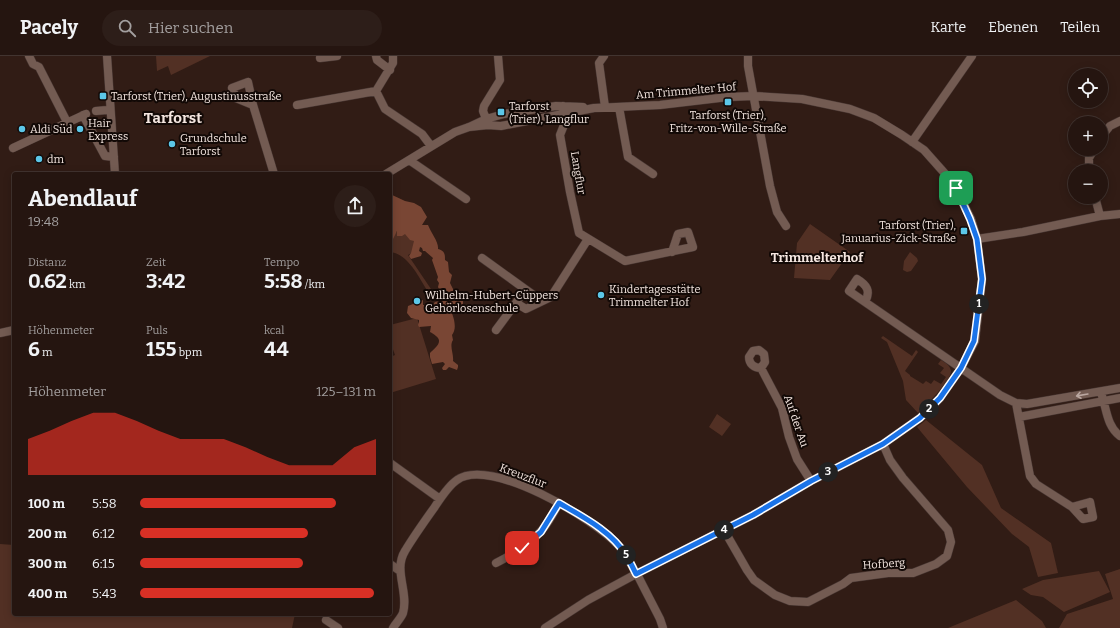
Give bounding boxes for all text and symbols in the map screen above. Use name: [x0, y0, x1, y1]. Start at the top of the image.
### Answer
search box: [102, 10, 382, 46]
text: Pacely: [20, 16, 78, 39]
icon: search: [116, 17, 138, 39]
text: Hier suchen: [148, 19, 233, 37]
text: Karte: [931, 19, 966, 36]
text: Ebenen: [988, 19, 1038, 36]
text: Teilen: [1060, 19, 1100, 36]
map controls: [1068, 68, 1108, 204]
button: locate: [1068, 68, 1108, 108]
street label: Am Trimmelter Hof: [635, 80, 738, 102]
place label: Tarforst (Trier), Augustinusstraße: [111, 90, 282, 103]
marker: Tarforst (Trier), Augustinusstraße: [98, 91, 108, 101]
marker: Tarforst (Trier), Fritz-von-Wille-Straße: [723, 97, 733, 107]
place label: Tarforst (Trier), Langflur: [509, 100, 589, 126]
marker: Tarforst (Trier), Langflur: [496, 107, 506, 117]
district label: Tarforst: [144, 109, 202, 127]
place label: Tarforst (Trier), Fritz-von-Wille-Straße: [670, 109, 786, 135]
button: +: [1068, 116, 1108, 156]
place label: Hair Express: [88, 117, 128, 143]
place label: Aldi Süd: [30, 123, 73, 136]
marker: Aldi Süd: [17, 124, 27, 134]
marker: Hair Express: [75, 124, 85, 134]
place label: Grundschule Tarforst: [180, 132, 247, 158]
marker: Grundschule Tarforst: [167, 139, 177, 149]
street label: Langflur: [568, 150, 588, 196]
place label: dm: [47, 153, 65, 166]
marker: dm: [34, 154, 44, 164]
button: −: [1068, 164, 1108, 204]
pin: [939, 171, 973, 205]
icon: arrive: [945, 177, 967, 199]
text: Abendlauf: [28, 185, 137, 212]
button: share: [334, 185, 376, 227]
text: 19:48: [28, 214, 59, 229]
place label: Tarforst (Trier), Januarius-Zick-Straße: [841, 219, 956, 245]
marker: Tarforst (Trier), Januarius-Zick-Straße: [959, 226, 969, 236]
district label: Trimmelterhof: [771, 250, 864, 265]
text: Distanz: [28, 256, 66, 269]
text: Zeit: [146, 256, 166, 269]
text: Tempo: [264, 256, 299, 269]
text: 0.62: [28, 269, 67, 293]
text: 3:42: [146, 269, 186, 293]
text: 5:58: [264, 269, 303, 293]
text: km: [67, 278, 86, 291]
text: /km: [303, 278, 325, 291]
place label: Kindertagesstätte Trimmelter Hof: [609, 283, 700, 309]
place label: Wilhelm-Hubert-Cüppers Gehörlosenschule: [425, 289, 558, 315]
marker: Kindertagesstätte Trimmelter Hof: [596, 290, 606, 300]
pin: 1: [969, 294, 989, 314]
marker: Wilhelm-Hubert-Cüppers Gehörlosenschule: [412, 296, 422, 306]
text: 1: [977, 297, 981, 310]
text: Höhenmeter: [28, 324, 94, 337]
text: Puls: [146, 324, 168, 337]
text: kcal: [264, 324, 284, 337]
text: 6: [28, 337, 40, 361]
text: 155: [146, 337, 177, 361]
text: 44: [264, 337, 289, 361]
text: m: [40, 346, 53, 359]
text: bpm: [177, 346, 202, 359]
text: Höhenmeter: [28, 384, 106, 399]
text: 125–131 m: [316, 384, 376, 399]
one-way arrow: [1075, 391, 1088, 399]
street label: Auf der Au: [781, 393, 811, 449]
pin: 2: [919, 399, 939, 419]
text: 2: [926, 402, 932, 415]
street label: Kreuzflur: [498, 461, 548, 491]
pin: 3: [818, 462, 838, 482]
text: 3: [825, 465, 831, 478]
text: 100 m: [28, 496, 65, 511]
text: 5:58: [92, 496, 116, 511]
pin: 4: [714, 520, 734, 540]
text: 4: [721, 523, 727, 536]
text: 200 m: [28, 526, 67, 541]
text: 6:12: [92, 526, 115, 541]
pin: [505, 531, 539, 565]
icon: check: [511, 537, 533, 559]
pin: 5: [616, 545, 636, 565]
text: 5: [623, 548, 629, 561]
text: 300 m: [28, 556, 67, 571]
text: 6:15: [92, 556, 115, 571]
street label: Hofberg: [862, 556, 906, 572]
text: 400 m: [28, 586, 67, 601]
text: 5:43: [92, 586, 117, 601]

